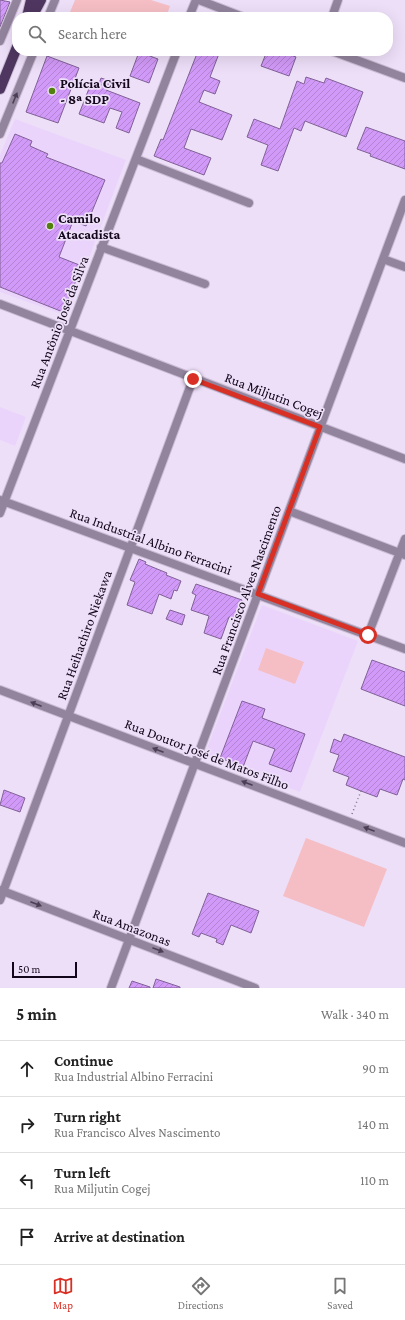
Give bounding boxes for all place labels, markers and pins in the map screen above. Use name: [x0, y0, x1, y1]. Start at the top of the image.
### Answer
place label: Polícia Civil - 8ª SDP: [60, 75, 130, 107]
marker: Polícia Civil - 8ª SDP: [47, 86, 57, 96]
place label: Camilo Atacadista: [57, 210, 120, 242]
marker: Camilo Atacadista: [45, 221, 55, 231]

